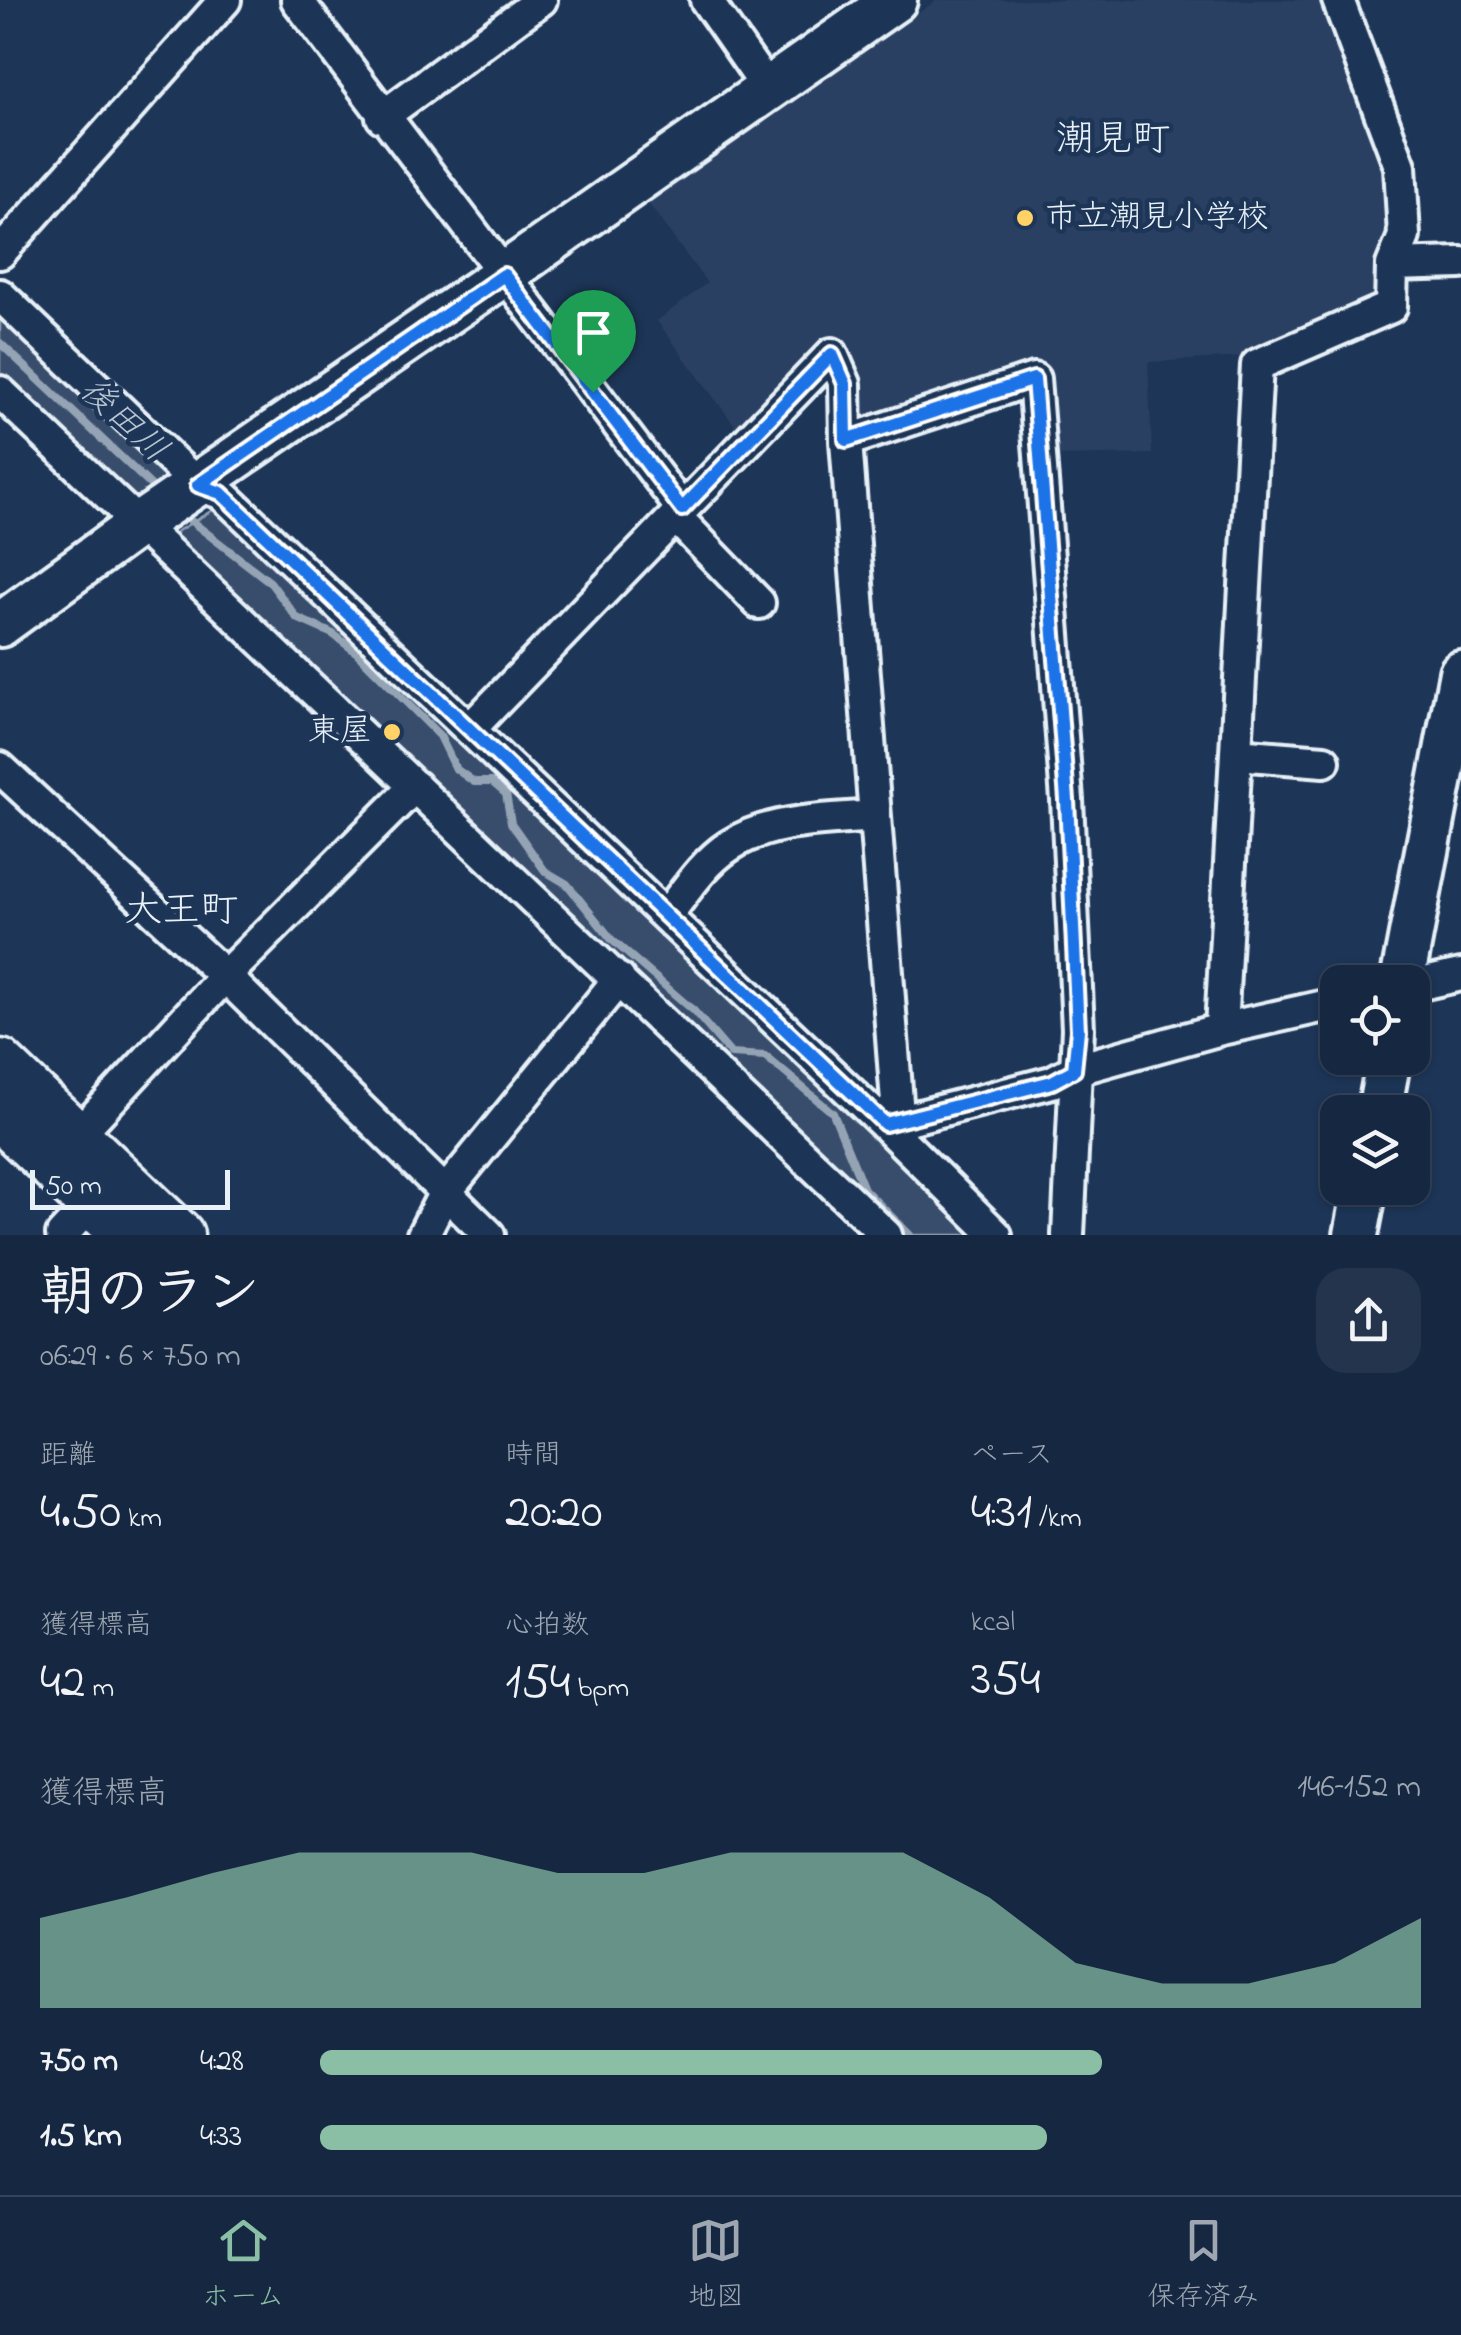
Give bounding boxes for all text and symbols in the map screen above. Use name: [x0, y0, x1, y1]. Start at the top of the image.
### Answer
district label: 潮見町: [1056, 113, 1170, 169]
place label: 市立潮見小学校: [1045, 195, 1269, 242]
marker: 市立潮見小学校: [1014, 207, 1036, 229]
pin: [551, 290, 636, 393]
icon: arrive: [566, 305, 621, 360]
water label: 後田川: [67, 367, 179, 475]
place label: 東屋: [308, 709, 372, 756]
marker: 東屋: [381, 721, 403, 743]
district label: 大王町: [124, 884, 238, 940]
map controls: [1320, 965, 1430, 1205]
button: locate: [1320, 965, 1430, 1075]
button: layers: [1320, 1095, 1430, 1205]
scale bar: [30, 1165, 230, 1210]
text: 50 m: [45, 1167, 102, 1208]
text: 朝のラン: [40, 1256, 260, 1336]
button: share: [1316, 1268, 1421, 1373]
text: 06:29 · 6 × 750 m: [40, 1334, 241, 1381]
text: 距離: [40, 1436, 96, 1477]
text: 時間: [505, 1436, 561, 1477]
text: ペース: [971, 1436, 1053, 1477]
text: 4.50: [40, 1477, 121, 1550]
text: 20:20: [505, 1477, 602, 1550]
text: 4:31: [971, 1477, 1032, 1550]
text: km: [121, 1499, 162, 1540]
text: /km: [1032, 1499, 1082, 1540]
text: kcal: [971, 1603, 1015, 1644]
text: 獲得標高: [40, 1606, 152, 1647]
text: 心拍数: [505, 1606, 589, 1647]
text: 354: [971, 1644, 1041, 1717]
text: 42: [40, 1647, 85, 1720]
text: 154: [505, 1647, 570, 1720]
text: m: [85, 1669, 114, 1710]
text: bpm: [570, 1669, 629, 1710]
text: 146–152 m: [1297, 1765, 1421, 1812]
text: 獲得標高: [40, 1771, 168, 1818]
text: 750 m: [40, 2039, 118, 2086]
text: 4:28: [200, 2039, 244, 2086]
text: 1.5 km: [40, 2114, 122, 2161]
text: 4:33: [200, 2114, 242, 2161]
tab: ホーム: [202, 2213, 285, 2319]
tab: 地図: [688, 2213, 744, 2319]
tab: 保存済み: [1147, 2213, 1259, 2319]

